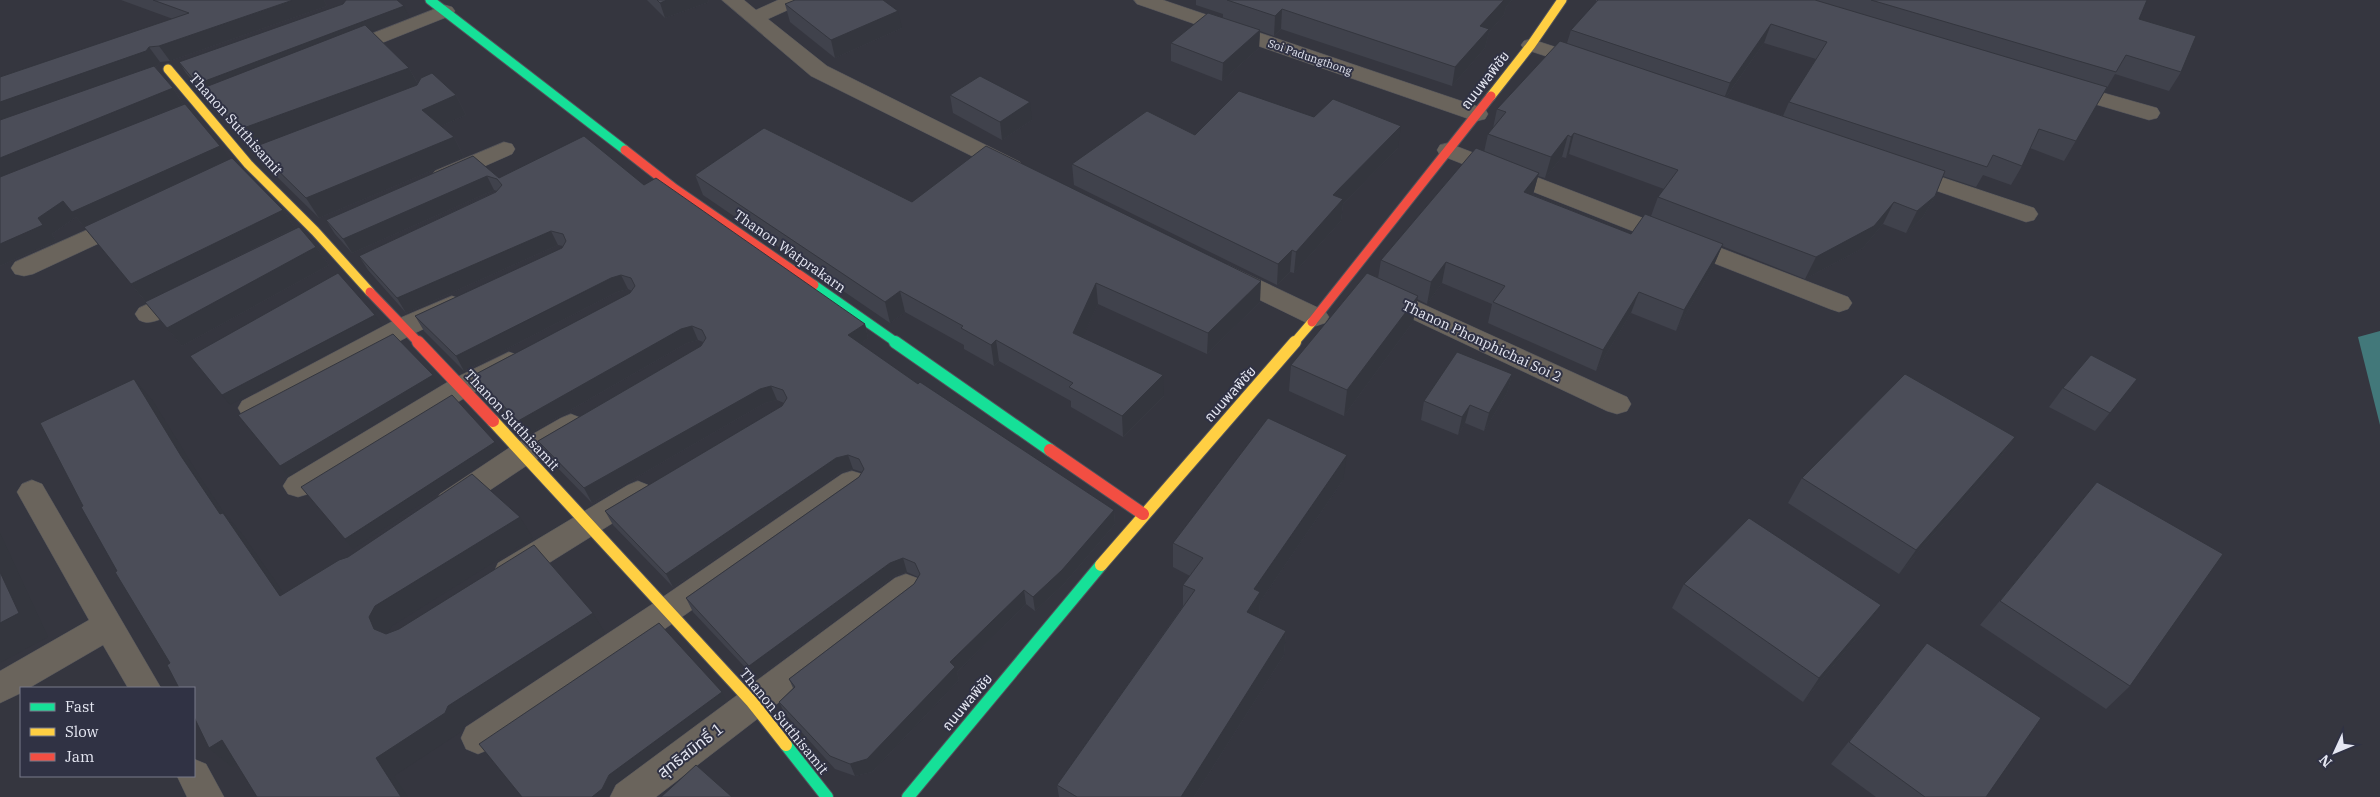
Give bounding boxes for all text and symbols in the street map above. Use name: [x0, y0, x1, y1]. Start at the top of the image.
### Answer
street label: Soi Padungthong: [1266, 36, 1354, 78]
street label: ถนนพลพิชัย: [1457, 47, 1513, 113]
street label: Thanon Sutthisamit: [185, 69, 287, 179]
street label: Thanon Watprakarn: [730, 205, 850, 297]
street label: Thanon Phonphichai Soi 2: [1399, 296, 1565, 386]
street label: ถนนพลพิชัย: [1200, 362, 1260, 426]
street label: Thanon Sutthisamit: [461, 366, 563, 474]
street label: Thanon Sutthisamit: [736, 664, 832, 778]
street label: ถนนพลพิชัย: [938, 670, 996, 734]
legend: [20, 687, 195, 777]
text: Fast: [65, 697, 95, 716]
street label: สุทธิสมิทธิ์ 1: [653, 718, 727, 782]
text: Slow: [65, 722, 99, 741]
north arrow: [2310, 727, 2360, 777]
text: Jam: [65, 747, 94, 766]
text: N: [2315, 751, 2336, 771]

